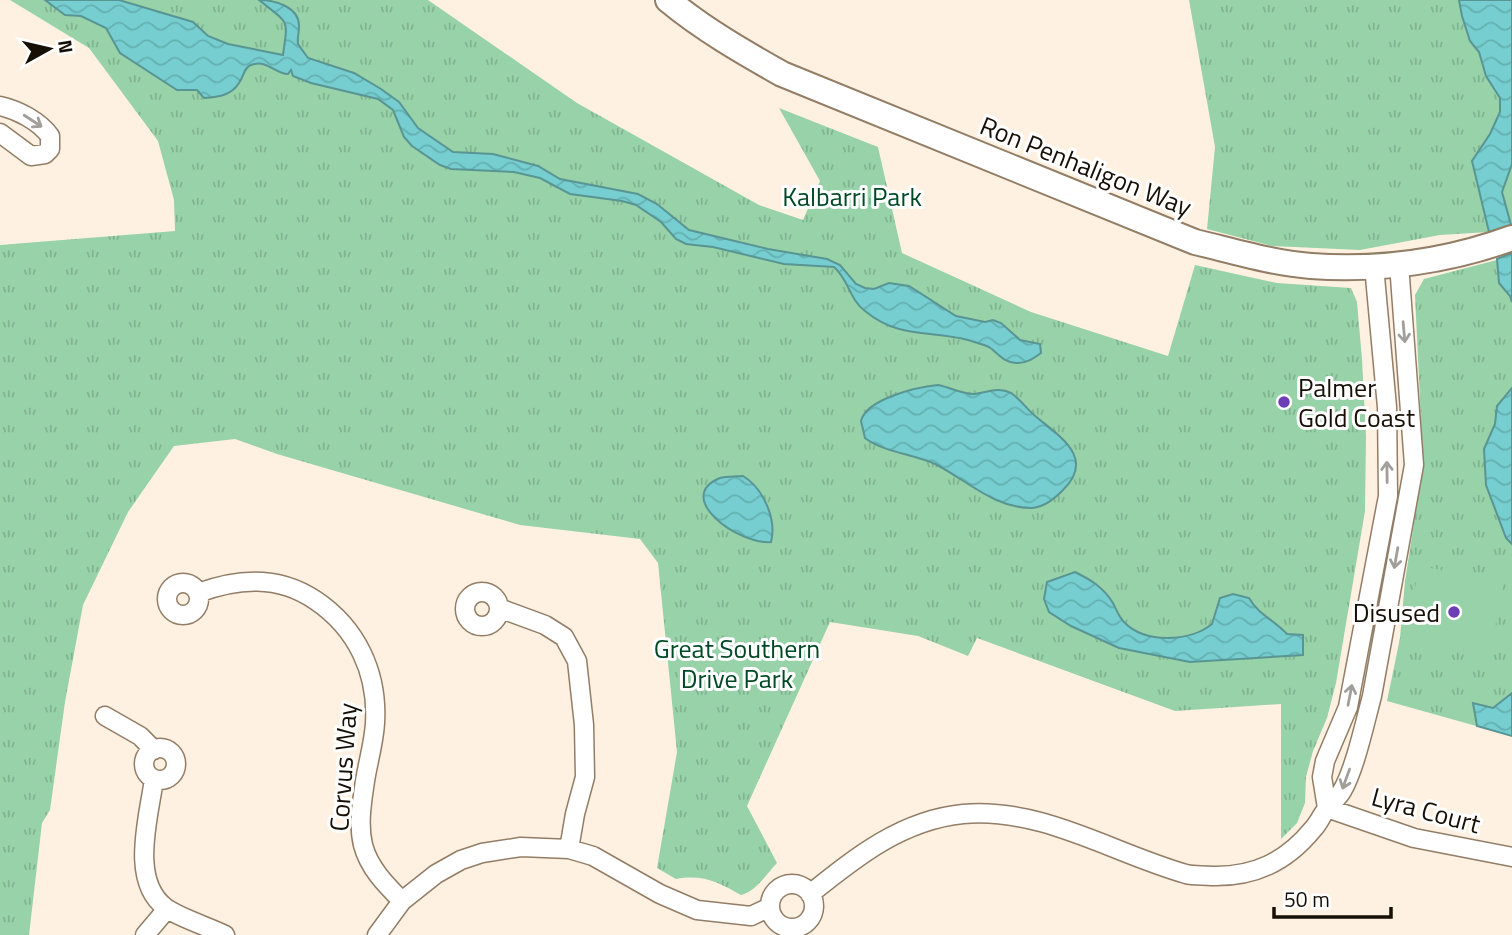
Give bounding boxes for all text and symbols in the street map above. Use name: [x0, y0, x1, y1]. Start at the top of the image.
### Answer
north arrow: [14, 14, 84, 84]
text: N: [51, 38, 82, 55]
street label: Ron Penhaligon Way: [974, 106, 1198, 226]
one-way arrow: [23, 114, 42, 129]
park label: Kalbarri Park: [782, 177, 922, 216]
one-way arrow: [1398, 320, 1411, 343]
place label: Palmer Gold Coast: [1298, 368, 1415, 437]
marker: Palmer Gold Coast: [1276, 394, 1292, 410]
one-way arrow: [1381, 460, 1394, 483]
one-way arrow: [1389, 546, 1402, 569]
place label: Disused: [1353, 593, 1440, 632]
marker: Disused: [1446, 604, 1462, 620]
park label: Great Southern Drive Park: [654, 629, 820, 698]
one-way arrow: [1343, 684, 1357, 707]
street label: Corvus Way: [319, 701, 367, 833]
one-way arrow: [1339, 768, 1351, 790]
street label: Lyra Court: [1367, 777, 1485, 843]
scale bar: [1274, 876, 1391, 920]
text: 50 m: [1284, 883, 1330, 915]

